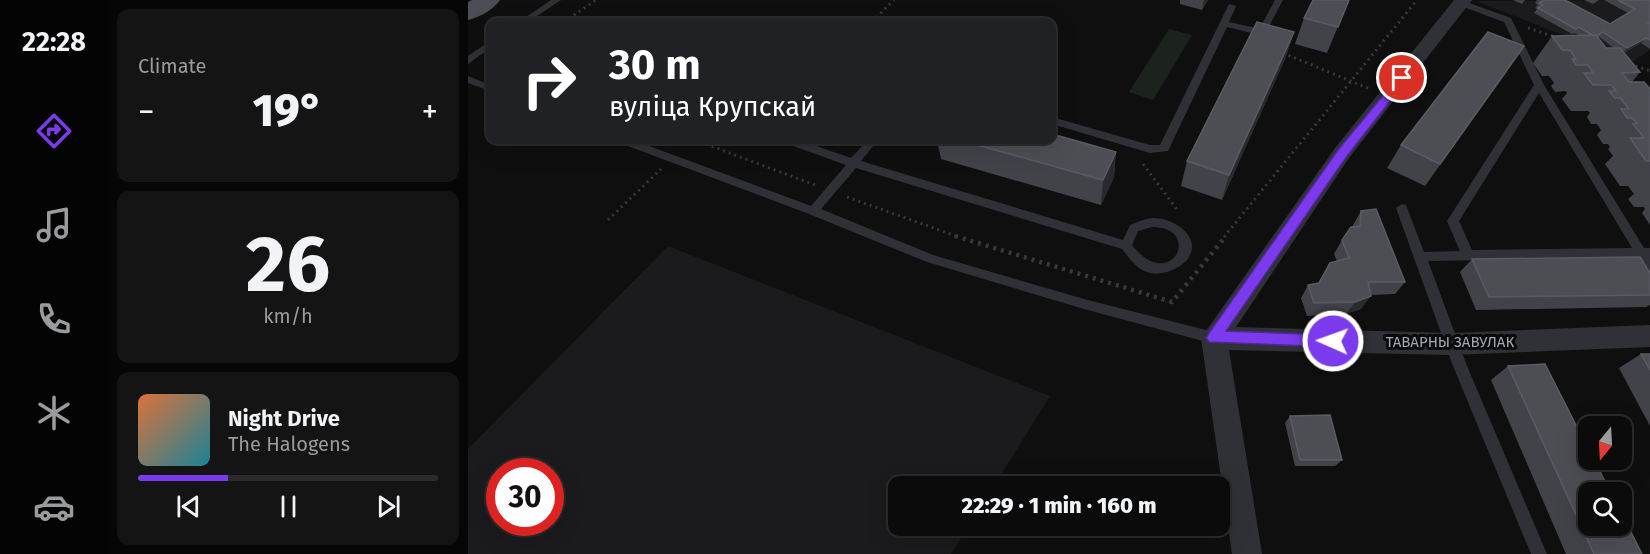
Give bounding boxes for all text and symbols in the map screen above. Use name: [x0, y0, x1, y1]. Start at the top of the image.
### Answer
text: 22:28: [22, 26, 86, 58]
text: 30 m: [609, 40, 701, 90]
icon: right: [510, 42, 588, 120]
pin: [1376, 52, 1427, 103]
text: Climate: [138, 54, 206, 78]
icon: arrive: [1385, 61, 1418, 94]
text: 19°: [253, 84, 323, 138]
text: вуліца Крупскай: [609, 91, 816, 123]
text: −: [138, 92, 155, 132]
text: +: [422, 92, 438, 132]
icon: directions: [33, 110, 75, 152]
icon: music: [33, 204, 75, 246]
text: 26: [246, 218, 330, 312]
icon: phone: [33, 298, 75, 340]
text: km/h: [263, 304, 313, 328]
position arrow: [1301, 309, 1365, 373]
street label: ТАВАРНЫ ЗАВУЛАК: [1386, 333, 1514, 351]
icon: climate: [33, 392, 75, 434]
text: Night Drive: [228, 405, 340, 432]
north arrow: [1578, 416, 1632, 470]
map controls: [1578, 416, 1632, 536]
text: The Halogens: [228, 432, 350, 456]
speed limit sign: 30: [486, 458, 564, 536]
button: search: [1578, 482, 1632, 536]
icon: car: [33, 486, 75, 528]
icon: previous: [172, 490, 205, 523]
icon: pause: [272, 490, 305, 523]
icon: next: [372, 490, 405, 523]
text: 22:29 · 1 min · 160 m: [961, 492, 1157, 519]

